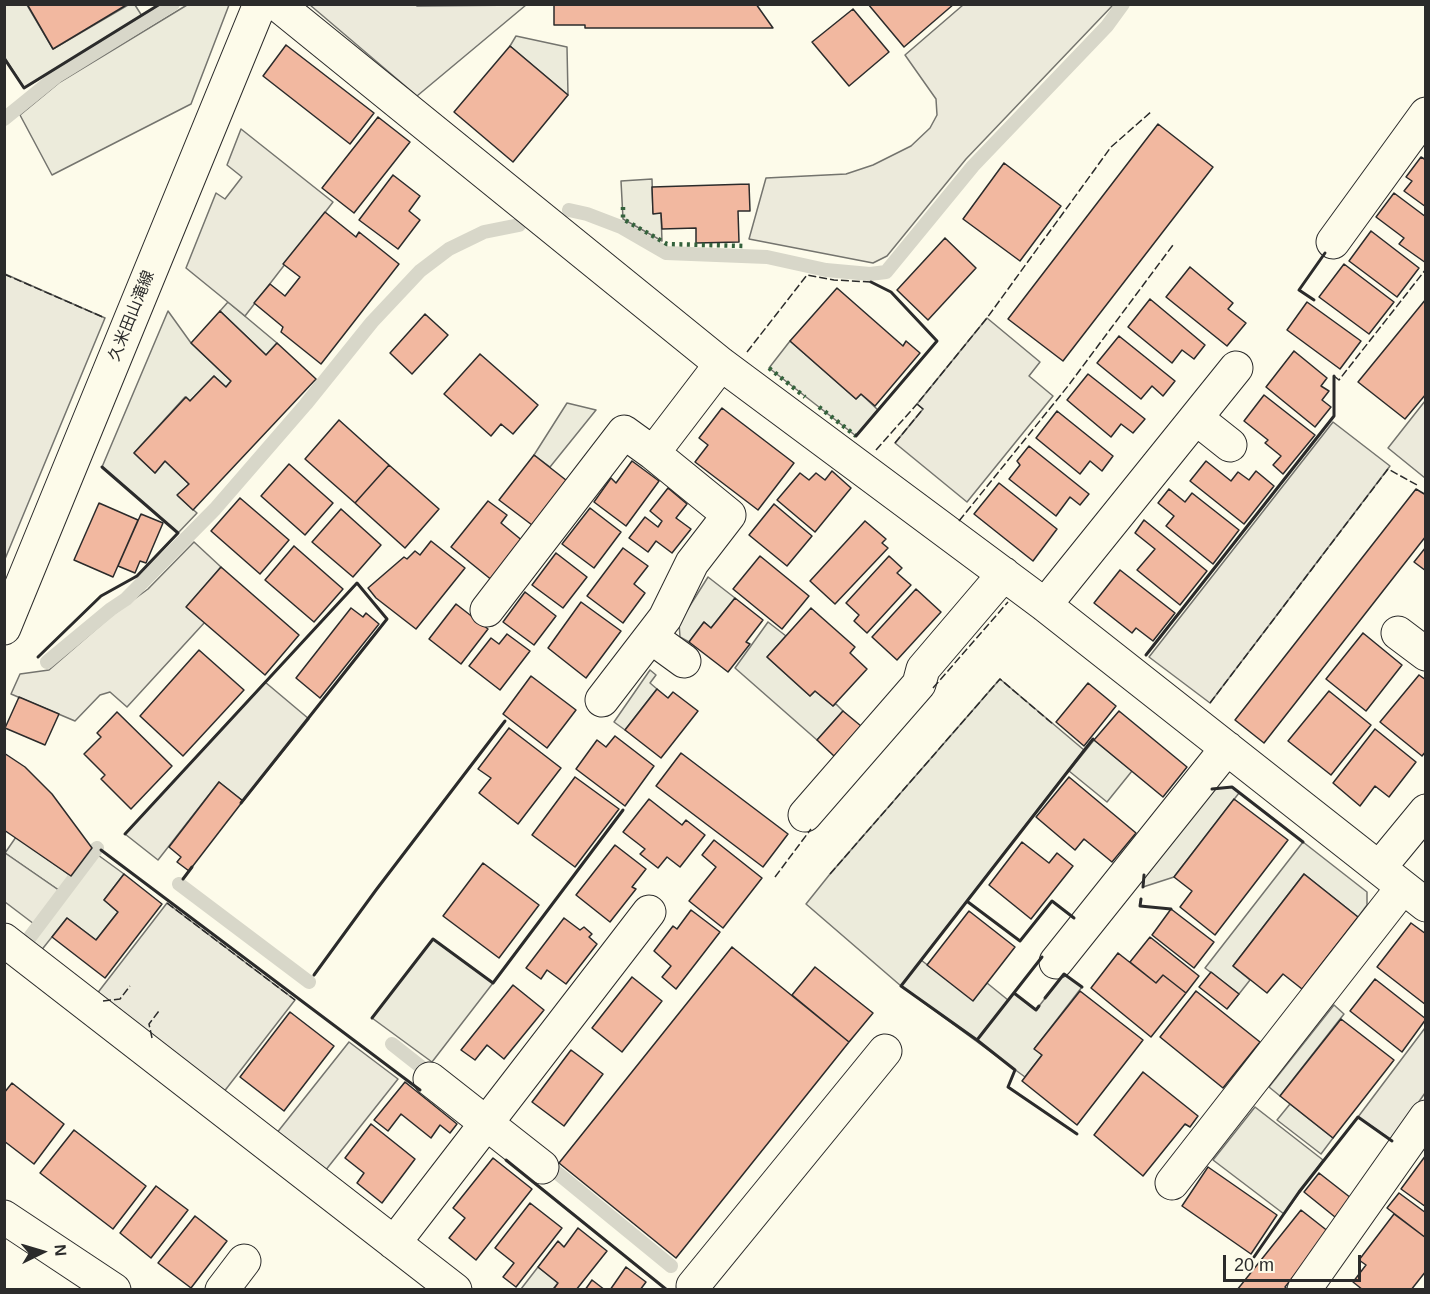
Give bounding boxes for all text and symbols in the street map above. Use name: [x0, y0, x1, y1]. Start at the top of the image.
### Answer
street label: 久米田山滝線: [105, 268, 159, 364]
north arrow: [12, 1222, 72, 1282]
scale bar: [1226, 1243, 1364, 1281]
text: N: [51, 1244, 69, 1257]
text: 20 m: [1234, 1255, 1274, 1275]

